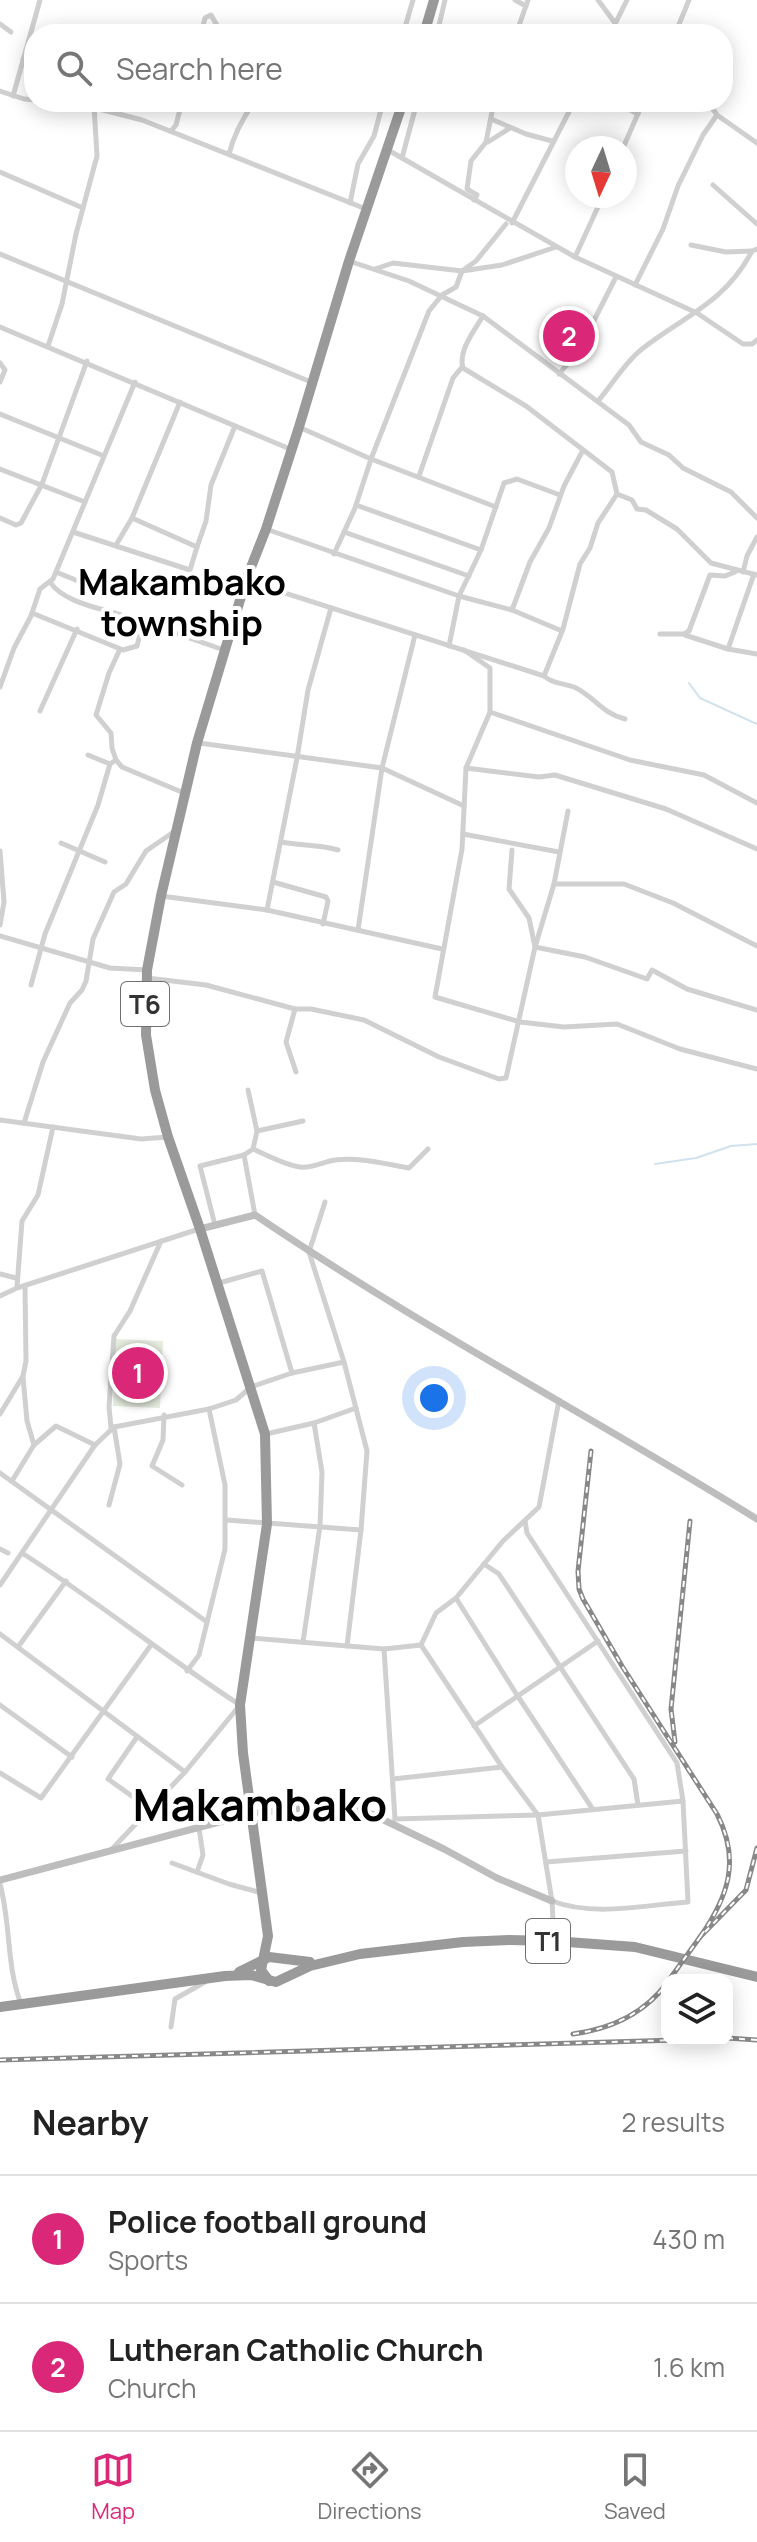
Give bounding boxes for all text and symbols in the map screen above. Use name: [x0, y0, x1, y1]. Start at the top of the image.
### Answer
search box: [24, 24, 733, 112]
icon: search: [52, 46, 96, 90]
text: Search here: [116, 48, 283, 89]
north arrow: [565, 136, 637, 208]
pin: 2: [543, 306, 595, 366]
district label: Makambako township: [78, 557, 286, 647]
road number: T6: [121, 982, 169, 1026]
pin: 1: [112, 1343, 164, 1403]
your location: [414, 1378, 454, 1418]
district label: Makambako: [133, 1774, 387, 1834]
road number: T1: [526, 1919, 570, 1963]
map controls: [661, 1974, 733, 2046]
button: layers: [661, 1974, 733, 2046]
text: Nearby: [32, 2099, 148, 2145]
text: 2 results: [621, 2104, 725, 2140]
text: Police football ground: [108, 2201, 427, 2242]
text: 1: [52, 2221, 64, 2257]
text: 430 m: [652, 2221, 725, 2257]
text: Sports: [108, 2242, 188, 2278]
text: Lutheran Catholic Church: [108, 2329, 483, 2370]
text: 2: [50, 2349, 66, 2385]
text: 1.6 km: [653, 2349, 725, 2385]
text: Church: [108, 2370, 196, 2406]
tab: Map: [91, 2448, 135, 2526]
tab: Directions: [317, 2448, 422, 2526]
tab: Saved: [604, 2448, 666, 2526]

